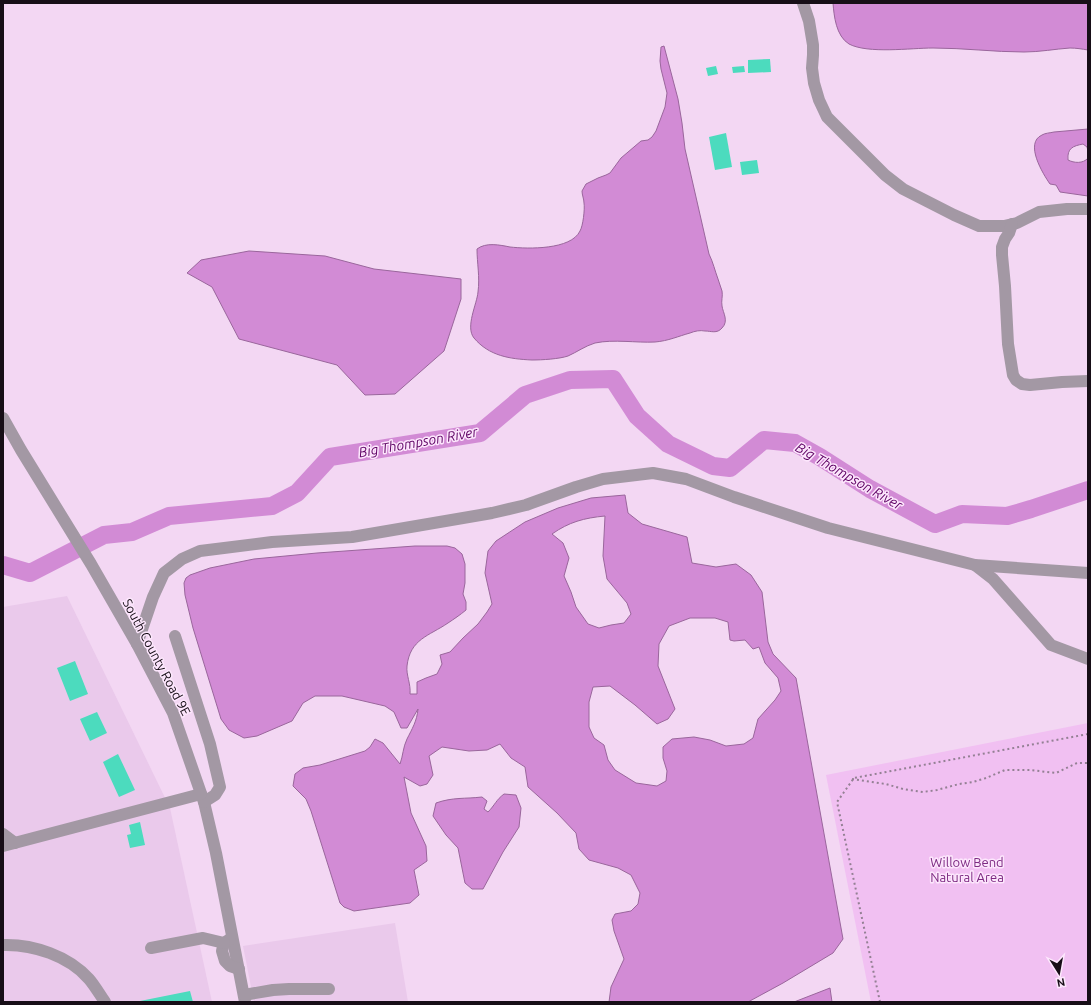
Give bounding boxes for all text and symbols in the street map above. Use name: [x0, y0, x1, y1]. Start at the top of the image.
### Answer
water label: Big Thompson River: [357, 424, 479, 460]
water label: Big Thompson River: [793, 439, 906, 513]
street label: South County Road 9E: [120, 596, 194, 718]
park label: Willow Bend Natural Area: [930, 855, 1004, 884]
north arrow: [1039, 953, 1079, 993]
text: N: [1056, 976, 1066, 989]

